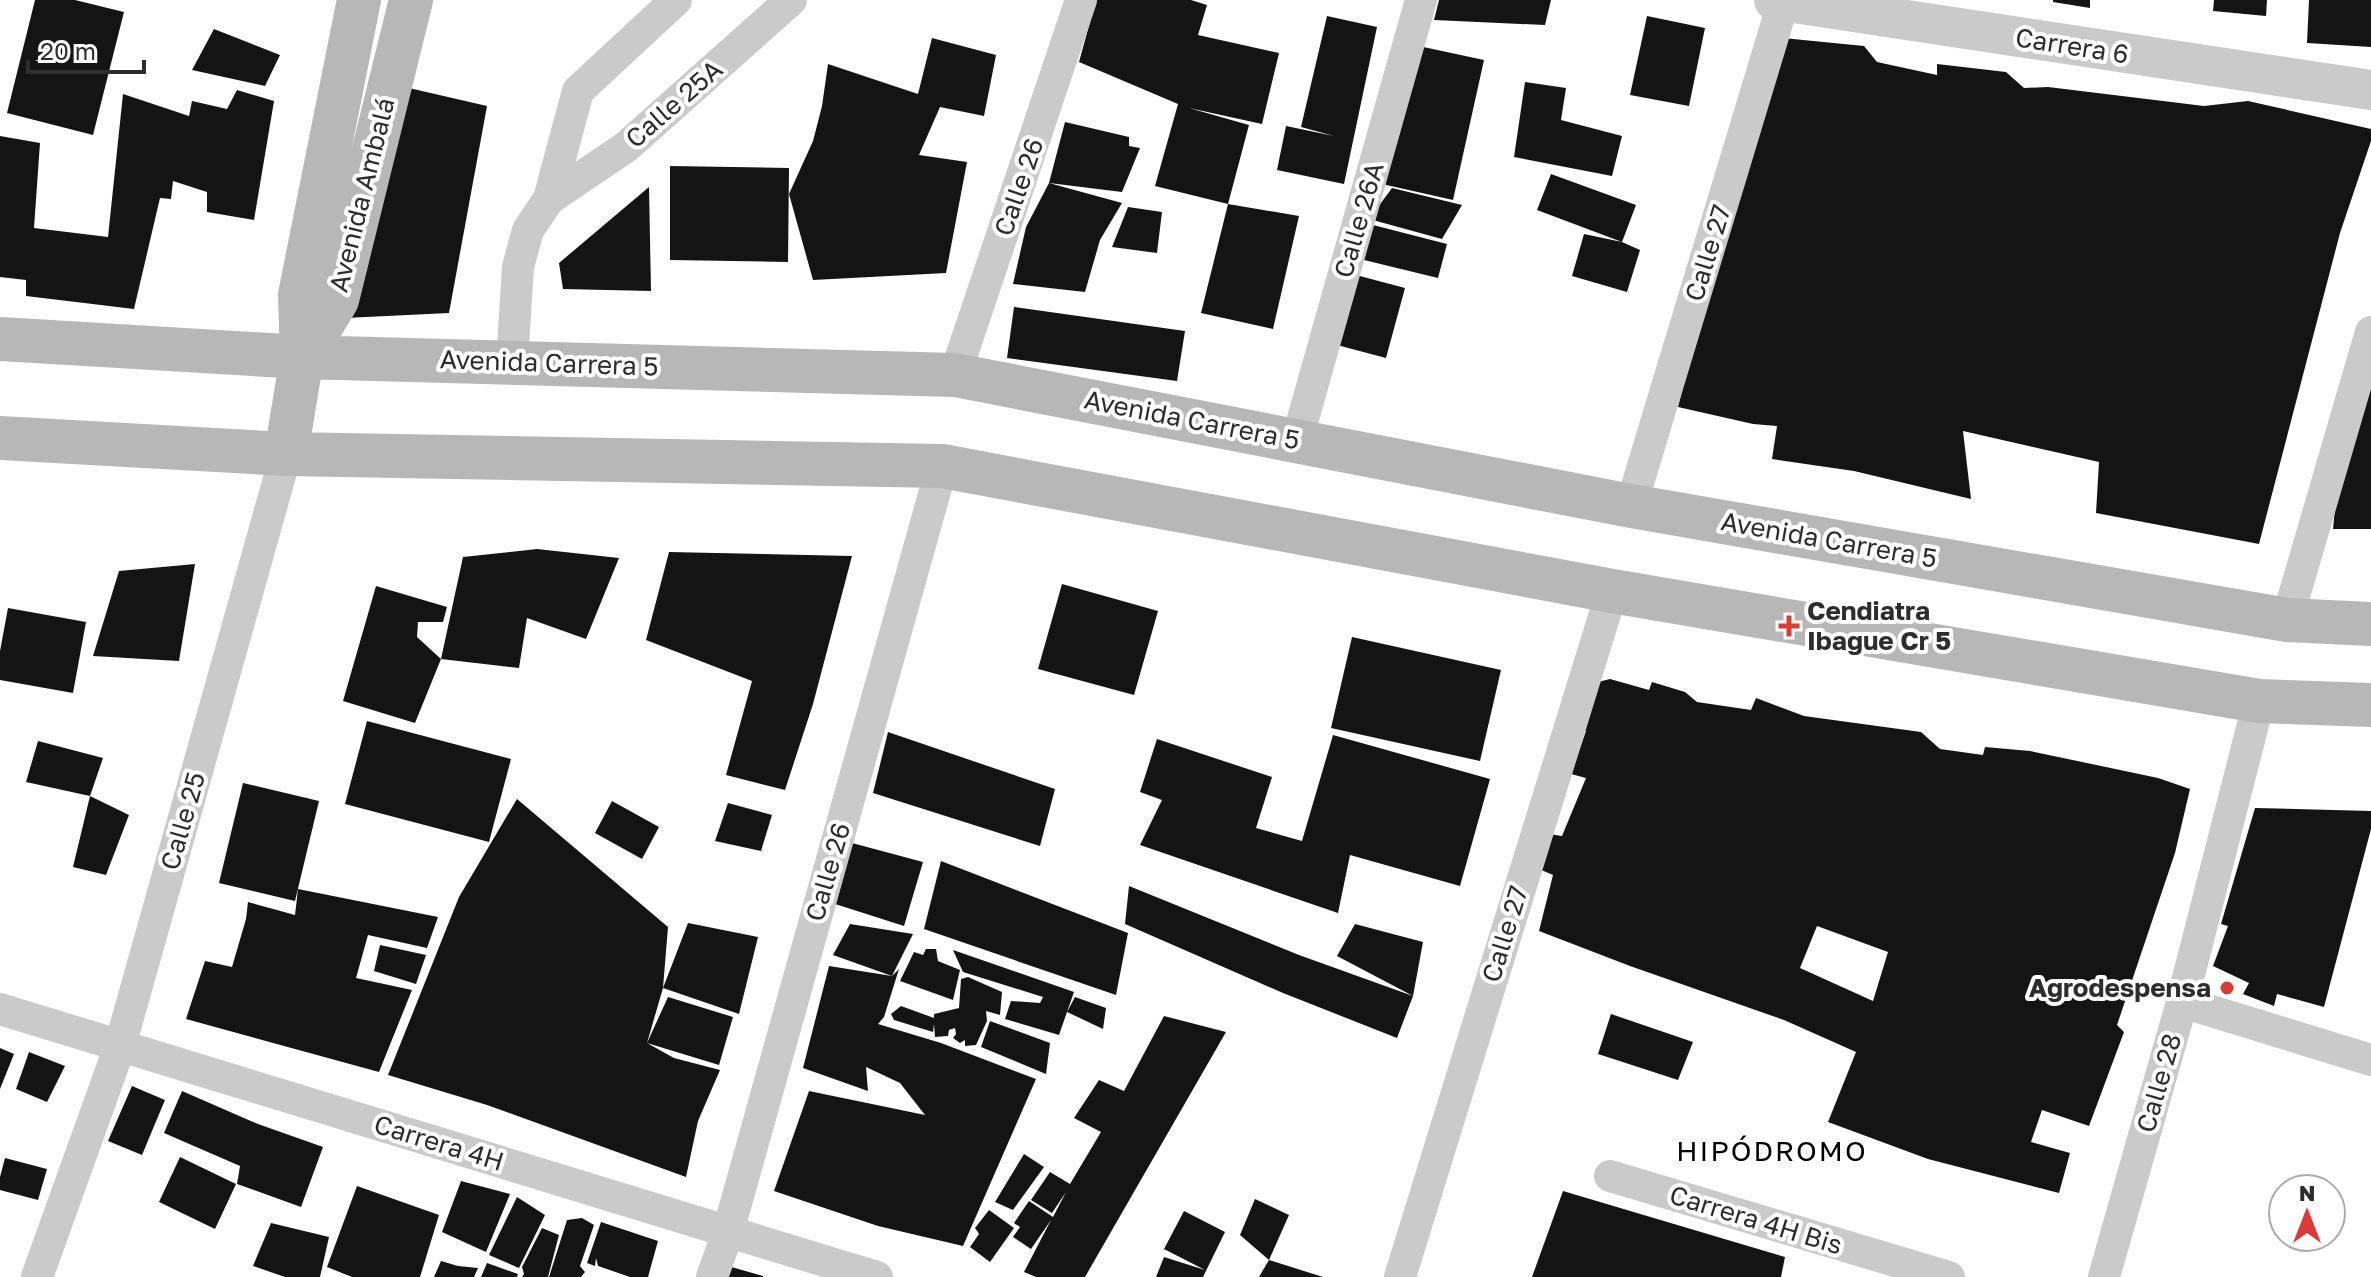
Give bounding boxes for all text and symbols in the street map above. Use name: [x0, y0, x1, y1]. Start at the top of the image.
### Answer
street label: Carrera 6: [2013, 21, 2131, 70]
scale bar: [28, 24, 144, 74]
text: 20 m: [40, 36, 96, 65]
street label: Calle 25A: [619, 53, 728, 154]
street label: Avenida Ambalá: [322, 94, 401, 295]
street label: Calle 26: [987, 134, 1050, 240]
street label: Calle 26A: [1327, 159, 1390, 281]
street label: Calle 27: [1678, 201, 1737, 305]
street label: Avenida Carrera 5: [439, 343, 659, 382]
street label: Avenida Carrera 5: [1082, 383, 1302, 456]
street label: Avenida Carrera 5: [1719, 505, 1939, 574]
place label: Cendiatra Ibague Cr 5: [1807, 595, 1951, 656]
marker: Cendiatra Ibague Cr 5: [1778, 615, 1800, 637]
street label: Calle 25: [154, 768, 211, 873]
street label: Calle 26: [799, 819, 856, 925]
street label: Calle 27: [1475, 882, 1534, 986]
place label: Agrodespensa: [2029, 972, 2211, 1003]
marker: Agrodespensa: [2218, 979, 2236, 997]
street label: Calle 28: [2130, 1030, 2187, 1136]
street label: Carrera 4H: [370, 1108, 508, 1177]
district label: HIPÓDROMO: [1676, 1134, 1868, 1167]
north arrow: [2267, 1173, 2347, 1253]
street label: Carrera 4H Bis: [1666, 1179, 1846, 1260]
text: N: [2299, 1179, 2315, 1206]

